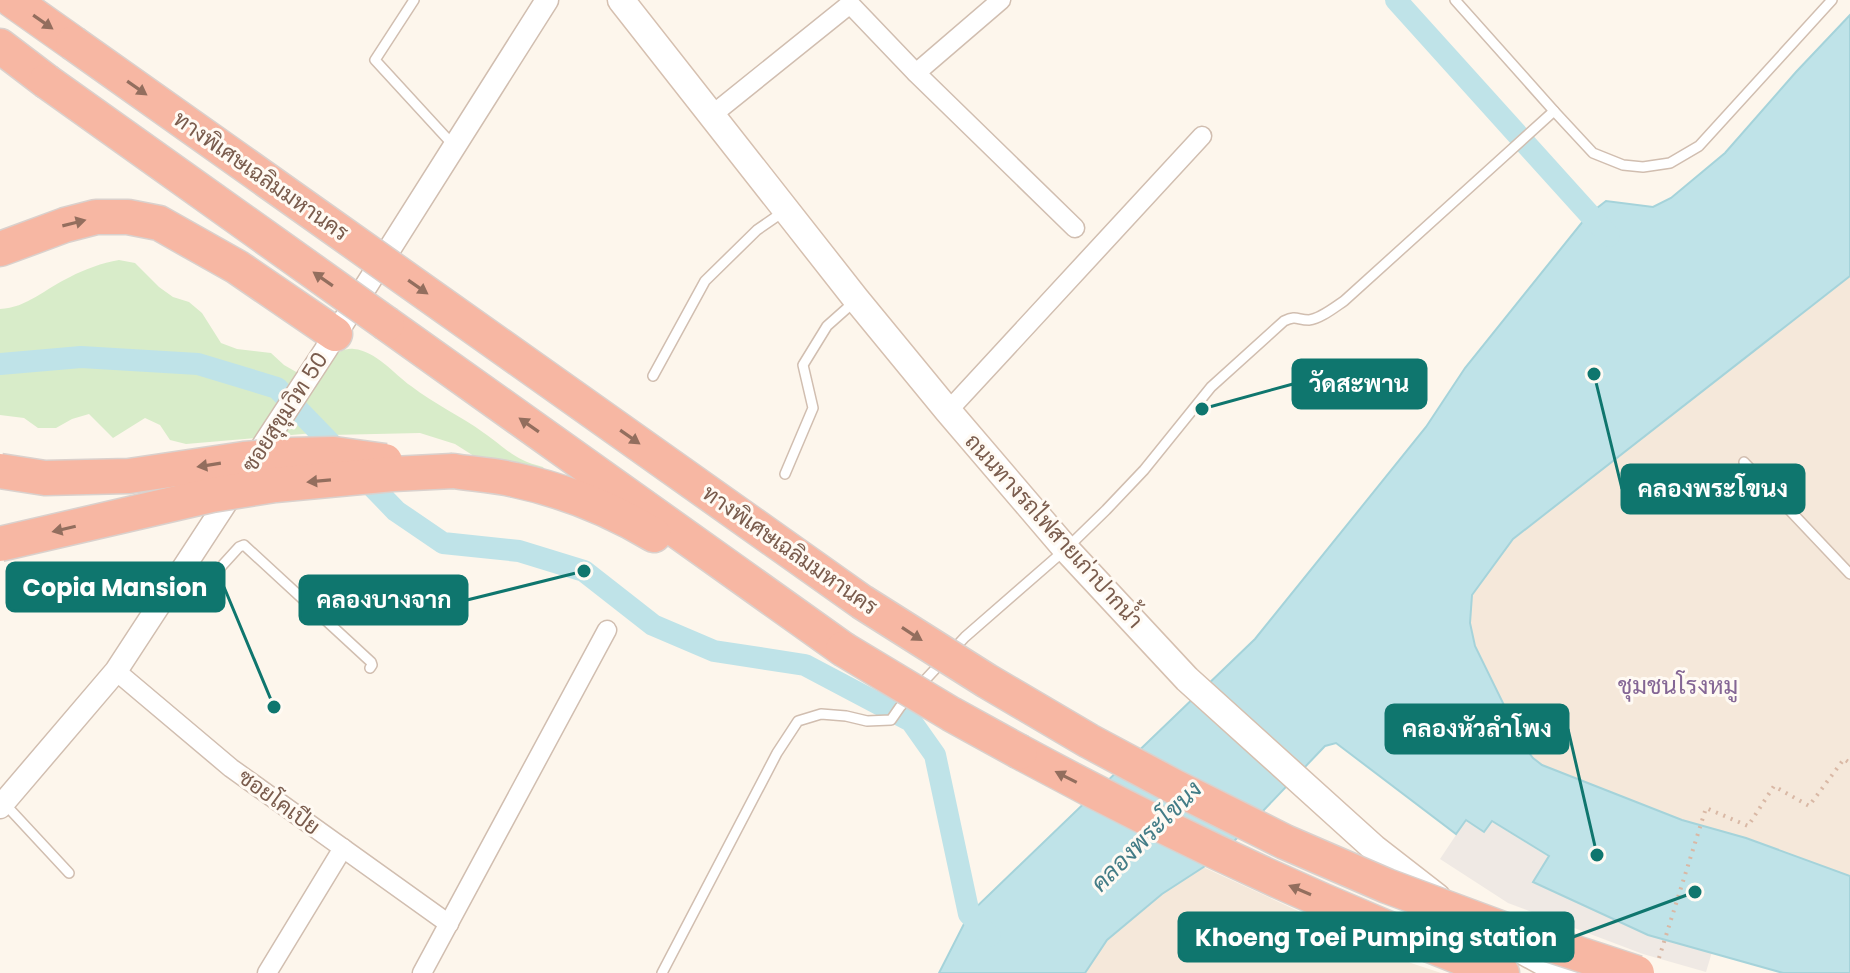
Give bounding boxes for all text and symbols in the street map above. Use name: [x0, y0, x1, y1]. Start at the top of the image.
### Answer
one-way arrow: [32, 14, 53, 29]
one-way arrow: [127, 80, 148, 95]
street label: ทางพิเศษเฉลิมมหานคร: [167, 104, 355, 248]
one-way arrow: [61, 216, 86, 228]
one-way arrow: [313, 272, 334, 287]
one-way arrow: [407, 279, 428, 294]
street label: ซอยสุขุมวิท 50: [235, 346, 335, 478]
callout: วัดสะพาน: [1293, 360, 1426, 408]
text: วัดสะพาน: [1309, 367, 1409, 400]
one-way arrow: [518, 418, 539, 433]
street label: ถนนทางรถไฟสายเก่าปากน้ำ: [958, 424, 1153, 635]
one-way arrow: [620, 429, 641, 444]
one-way arrow: [196, 459, 221, 472]
callout: คลองพระโขนง: [1622, 465, 1804, 513]
text: คลองพระโขนง: [1638, 472, 1788, 505]
one-way arrow: [306, 474, 331, 487]
street label: ทางพิเศษเฉลิมมหานคร: [696, 478, 884, 622]
one-way arrow: [51, 523, 76, 535]
callout: Copia Mansion: [7, 563, 224, 611]
text: Copia Mansion: [23, 571, 207, 604]
callout: คลองบางจาก: [300, 576, 467, 624]
text: คลองบางจาก: [316, 583, 452, 616]
one-way arrow: [902, 626, 923, 641]
district label: ชุมชนโรงหมู: [1618, 669, 1738, 703]
callout: คลองหัวลำโพง: [1386, 705, 1568, 753]
text: คลองหัวลำโพง: [1402, 712, 1552, 745]
street label: ซอยโคเปีย: [232, 762, 326, 842]
one-way arrow: [1055, 770, 1078, 783]
water label: คลองพระโขนง: [1083, 773, 1209, 899]
one-way arrow: [1289, 883, 1312, 897]
callout: Khoeng Toei Pumping station: [1179, 913, 1573, 961]
text: Khoeng Toei Pumping station: [1195, 921, 1557, 954]

